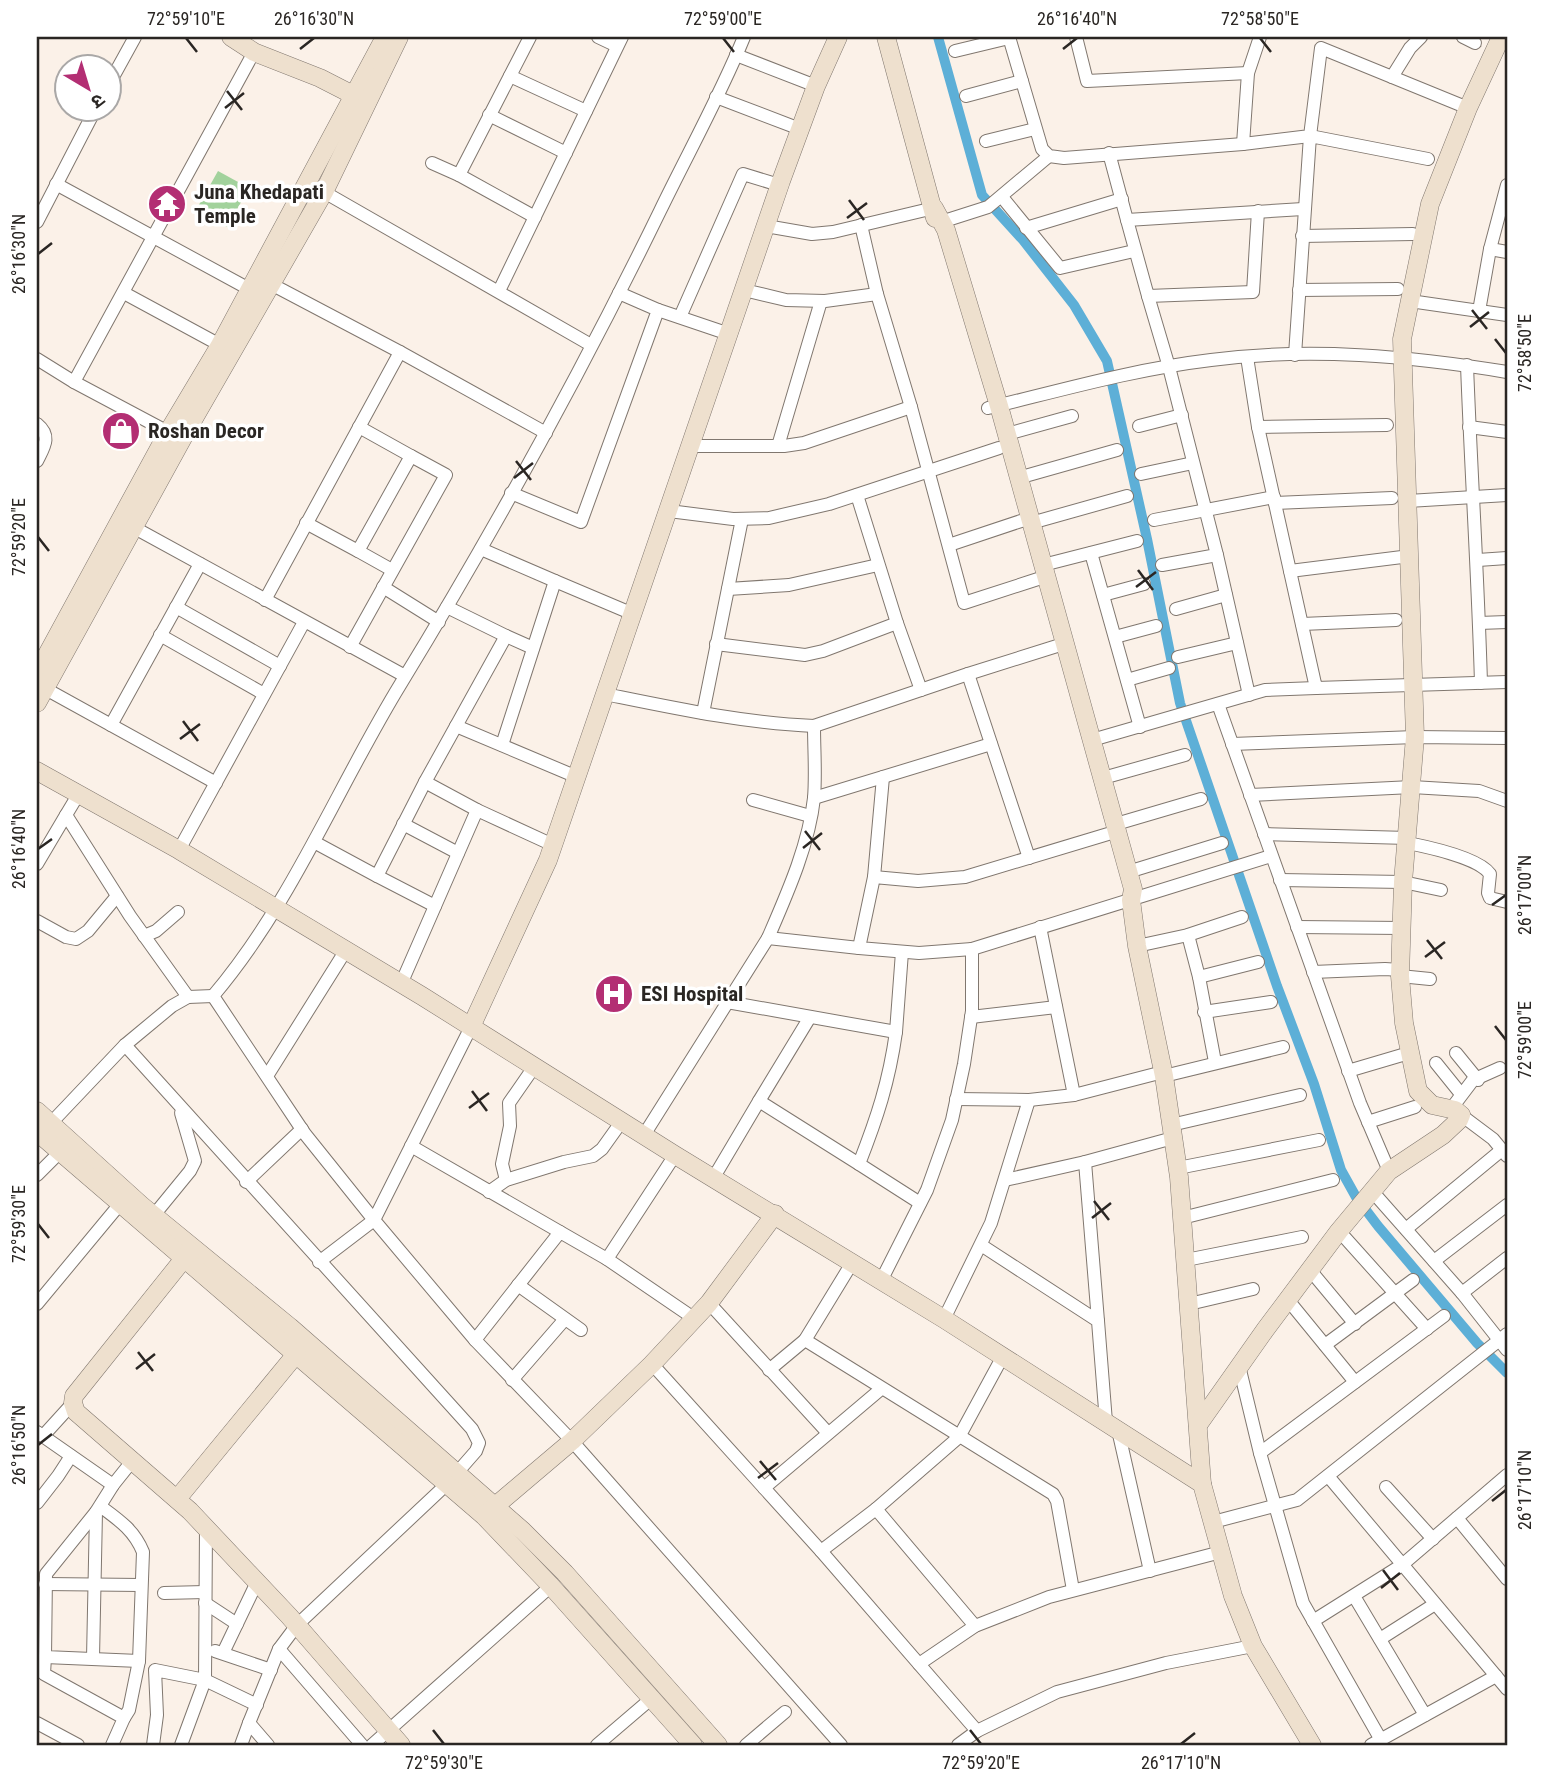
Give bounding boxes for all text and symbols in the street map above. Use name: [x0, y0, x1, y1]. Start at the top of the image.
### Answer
text: 72°59'10"E: [147, 8, 225, 29]
text: 26°16'30"N: [274, 8, 354, 29]
text: 72°59'00"E: [684, 8, 762, 29]
text: 26°16'40"N: [1037, 8, 1117, 29]
text: 72°58'50"E: [1221, 8, 1299, 29]
north arrow: [52, 52, 122, 122]
text: उ: [86, 89, 110, 114]
place label: Juna Khedapati Temple: [194, 180, 324, 228]
temple icon: Juna Khedapati Temple: [146, 183, 188, 225]
text: 26°16'30"N: [8, 214, 29, 294]
text: 72°58'50"E: [1514, 314, 1535, 392]
shop icon: Roshan Decor: [100, 410, 142, 452]
place label: Roshan Decor: [148, 419, 264, 443]
text: 72°59'20"E: [8, 498, 29, 576]
text: 26°16'40"N: [8, 809, 29, 889]
text: 26°17'00"N: [1514, 855, 1535, 935]
hospital icon: ESI Hospital: [593, 973, 635, 1015]
place label: ESI Hospital: [641, 982, 743, 1006]
text: 72°59'00"E: [1514, 1001, 1535, 1079]
text: 72°59'30"E: [8, 1185, 29, 1263]
text: 26°16'50"N: [8, 1405, 29, 1485]
text: 26°17'10"N: [1514, 1450, 1535, 1530]
text: 72°59'30"E: [405, 1752, 483, 1773]
text: 72°59'20"E: [942, 1752, 1020, 1773]
text: 26°17'10"N: [1141, 1752, 1221, 1773]

